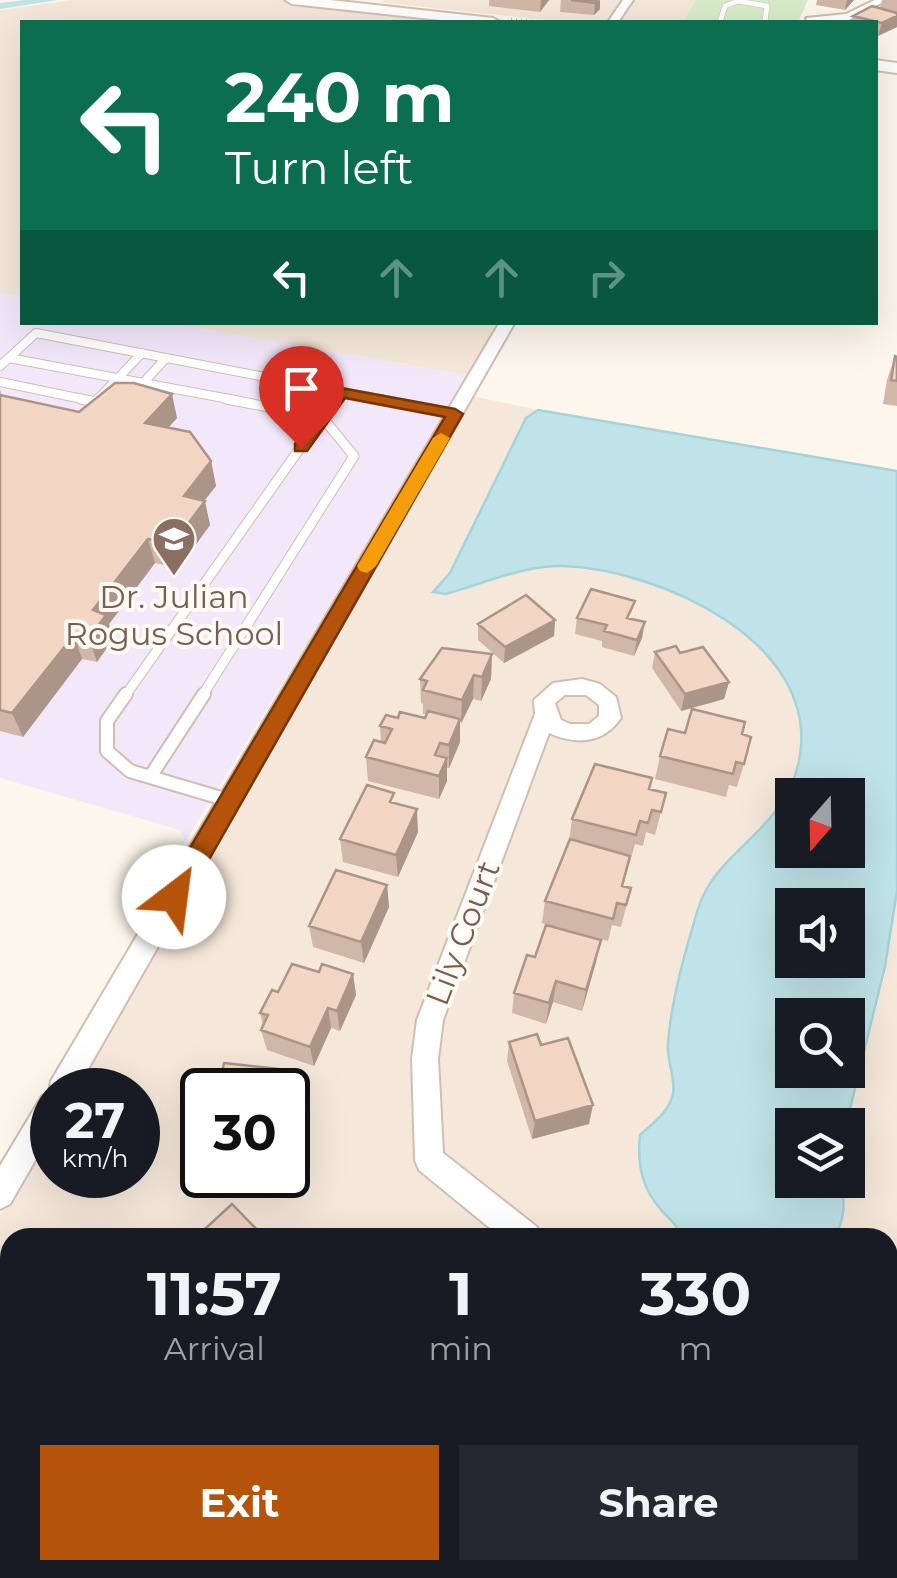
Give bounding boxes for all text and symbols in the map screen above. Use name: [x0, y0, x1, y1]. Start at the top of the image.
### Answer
text: 240 m: [225, 54, 455, 140]
icon: left: [60, 60, 190, 190]
text: Turn left: [225, 140, 413, 195]
icon: left: [264, 250, 319, 305]
icon: ahead: [369, 250, 424, 305]
icon: ahead: [474, 250, 529, 305]
icon: right: [579, 250, 634, 305]
pin: [259, 346, 344, 449]
icon: arrive: [274, 361, 329, 416]
school or university icon: Dr. Julian Rogus School: [151, 516, 197, 577]
place label: Dr. Julian Rogus School: [65, 577, 283, 653]
north arrow: [775, 778, 865, 868]
map controls: [775, 778, 865, 1198]
position arrow: [122, 845, 226, 949]
street label: Lily Court: [417, 855, 508, 1011]
button: sound: [775, 888, 865, 978]
button: search: [775, 998, 865, 1088]
speed limit sign: 30: [180, 1068, 310, 1198]
text: 27: [65, 1090, 125, 1151]
button: layers: [775, 1108, 865, 1198]
text: km/h: [62, 1143, 128, 1173]
text: 11:57: [147, 1257, 282, 1330]
text: 1: [449, 1257, 472, 1330]
text: 330: [640, 1257, 751, 1330]
text: Arrival: [164, 1329, 265, 1368]
text: min: [429, 1329, 493, 1368]
text: m: [678, 1329, 712, 1368]
button: Exit: [40, 1445, 439, 1560]
button: Share: [459, 1445, 858, 1560]

